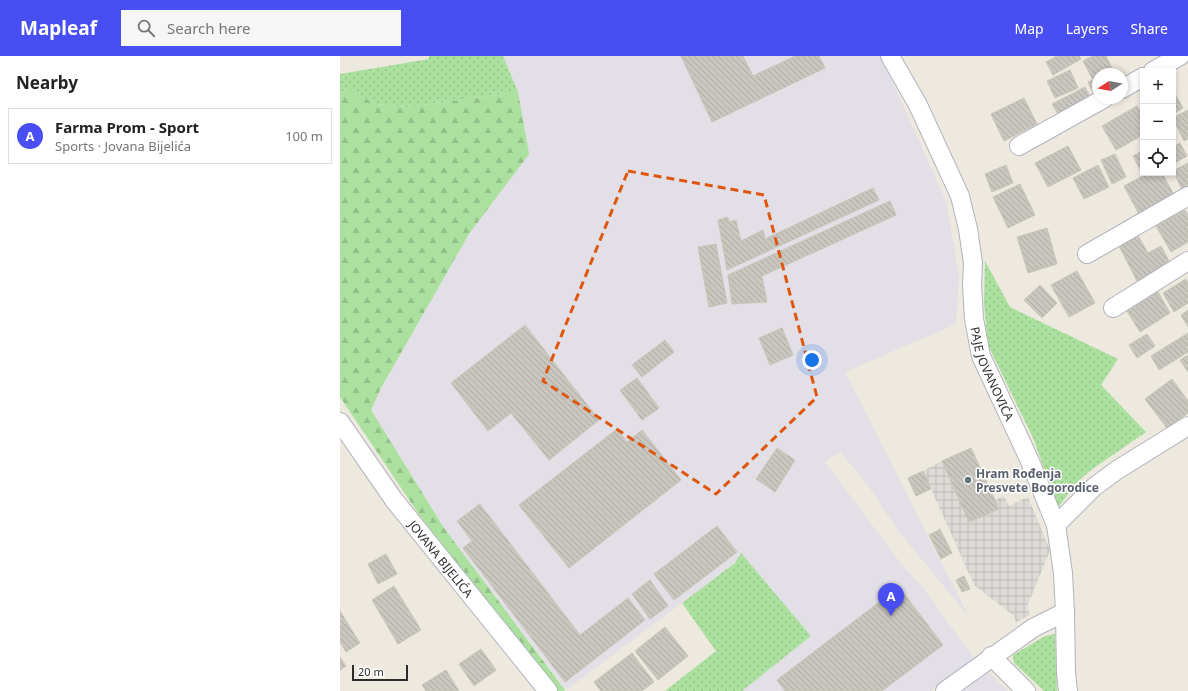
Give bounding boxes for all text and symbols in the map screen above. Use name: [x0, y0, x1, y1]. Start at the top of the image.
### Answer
search box: [121, 10, 401, 46]
text: Mapleaf: [20, 15, 97, 41]
icon: search: [135, 17, 157, 39]
text: Search here: [167, 18, 251, 38]
text: Map: [1015, 19, 1044, 38]
text: Layers: [1066, 19, 1108, 38]
text: Share: [1130, 19, 1168, 38]
north arrow: [1092, 68, 1128, 104]
map controls: [1140, 68, 1176, 176]
button: +: [1140, 68, 1176, 104]
text: Nearby: [16, 71, 78, 94]
button: −: [1140, 104, 1176, 140]
text: Farma Prom - Sport: [55, 117, 199, 137]
text: A: [26, 127, 35, 145]
text: 100 m: [285, 127, 323, 145]
text: Sports · Jovana Bijelića: [55, 137, 191, 155]
button: locate: [1140, 140, 1176, 176]
street label: PAJE JOVANOVIĆA: [967, 325, 1019, 424]
your location: [802, 350, 822, 370]
place label: Hram Rođenja Presvete Bogorodice: [976, 465, 1099, 496]
marker: Hram Rođenja Presvete Bogorodice: [963, 475, 973, 485]
street label: JOVANA BIJELIĆA: [404, 516, 478, 601]
pin: A: [878, 583, 904, 616]
scale bar: [352, 663, 408, 682]
text: 20 m: [358, 664, 384, 679]

